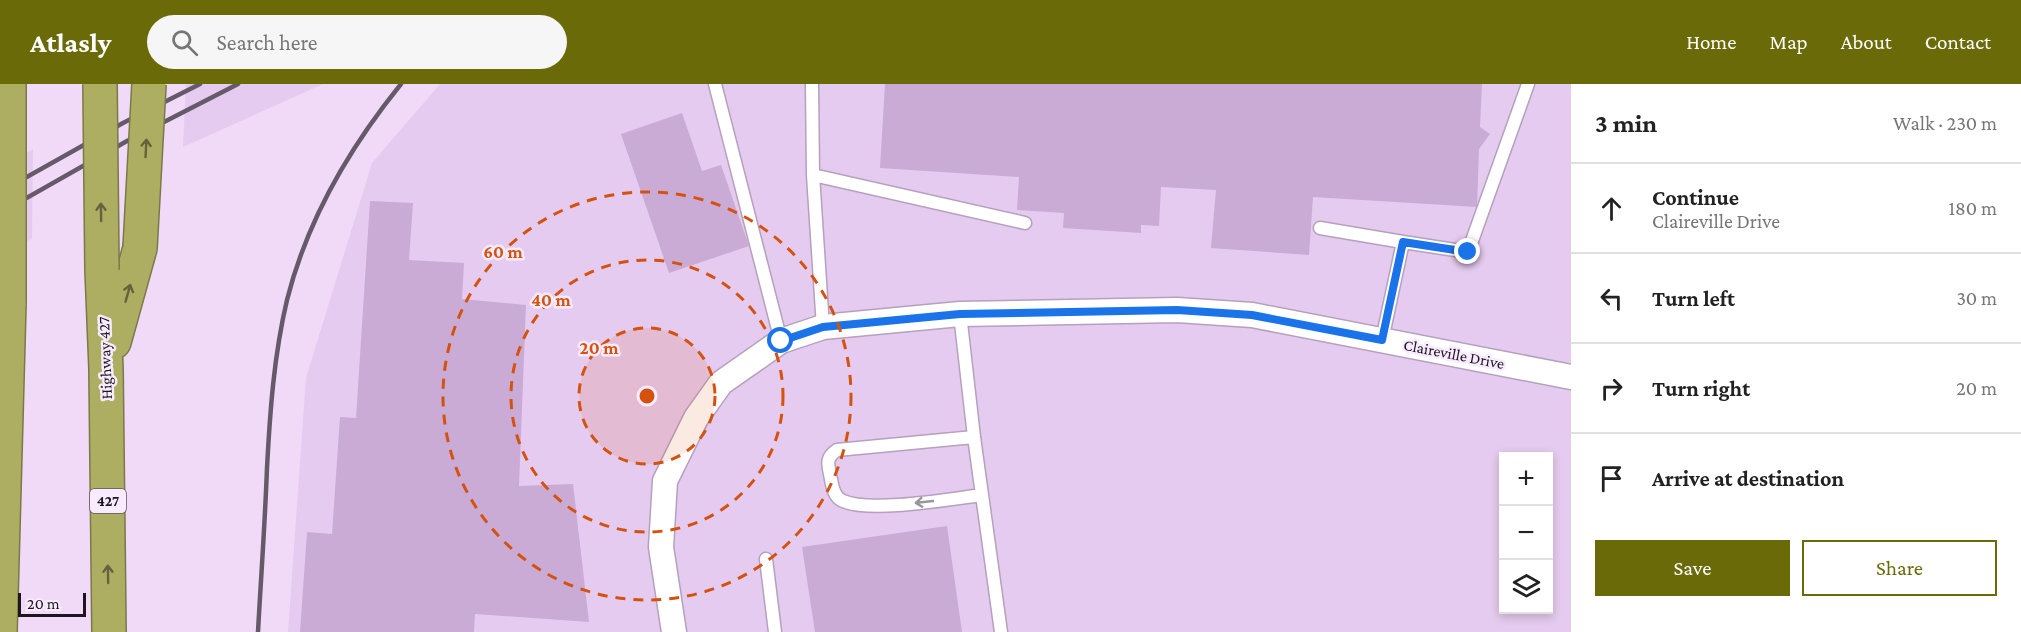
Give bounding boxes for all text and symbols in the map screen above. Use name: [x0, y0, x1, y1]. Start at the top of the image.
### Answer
search box: [147, 15, 567, 69]
icon: search: [168, 26, 201, 59]
text: Atlasly: [30, 27, 111, 58]
text: Search here: [216, 30, 317, 55]
text: Home: [1686, 30, 1736, 54]
text: Map: [1769, 30, 1808, 54]
text: About: [1841, 30, 1892, 54]
text: Contact: [1925, 30, 1991, 54]
text: 3 min: [1595, 109, 1657, 138]
text: Walk · 230 m: [1893, 112, 1997, 134]
one-way arrow: [140, 139, 151, 158]
text: Continue: [1652, 185, 1739, 210]
icon: ahead: [1595, 192, 1628, 225]
text: 180 m: [1948, 197, 1997, 219]
one-way arrow: [95, 202, 107, 222]
text: Claireville Drive: [1652, 210, 1780, 232]
route end: [1454, 238, 1480, 264]
text: 60 m: [483, 242, 523, 262]
icon: left: [1595, 282, 1628, 315]
one-way arrow: [123, 284, 134, 303]
text: Turn left: [1652, 286, 1735, 311]
text: 30 m: [1956, 287, 1997, 309]
text: 40 m: [531, 290, 571, 310]
street label: Highway 427: [95, 316, 116, 400]
route start: [767, 327, 793, 353]
street label: Claireville Drive: [1402, 336, 1506, 372]
text: 20 m: [580, 338, 619, 358]
icon: right: [1595, 372, 1628, 405]
text: Turn right: [1652, 376, 1750, 401]
text: 20 m: [1956, 377, 1997, 399]
centre of rings: [637, 386, 657, 406]
map controls: [1499, 452, 1553, 614]
button: +: [1499, 452, 1553, 506]
icon: arrive: [1595, 462, 1628, 495]
text: Arrive at destination: [1652, 466, 1844, 491]
road number: 427: [90, 489, 126, 513]
one-way arrow: [914, 497, 934, 508]
button: −: [1499, 506, 1553, 560]
button: Save: [1595, 540, 1790, 596]
button: Share: [1802, 540, 1997, 596]
button: layers: [1499, 560, 1553, 614]
one-way arrow: [102, 564, 114, 584]
scale bar: [18, 590, 86, 618]
text: 20 m: [27, 595, 60, 612]

